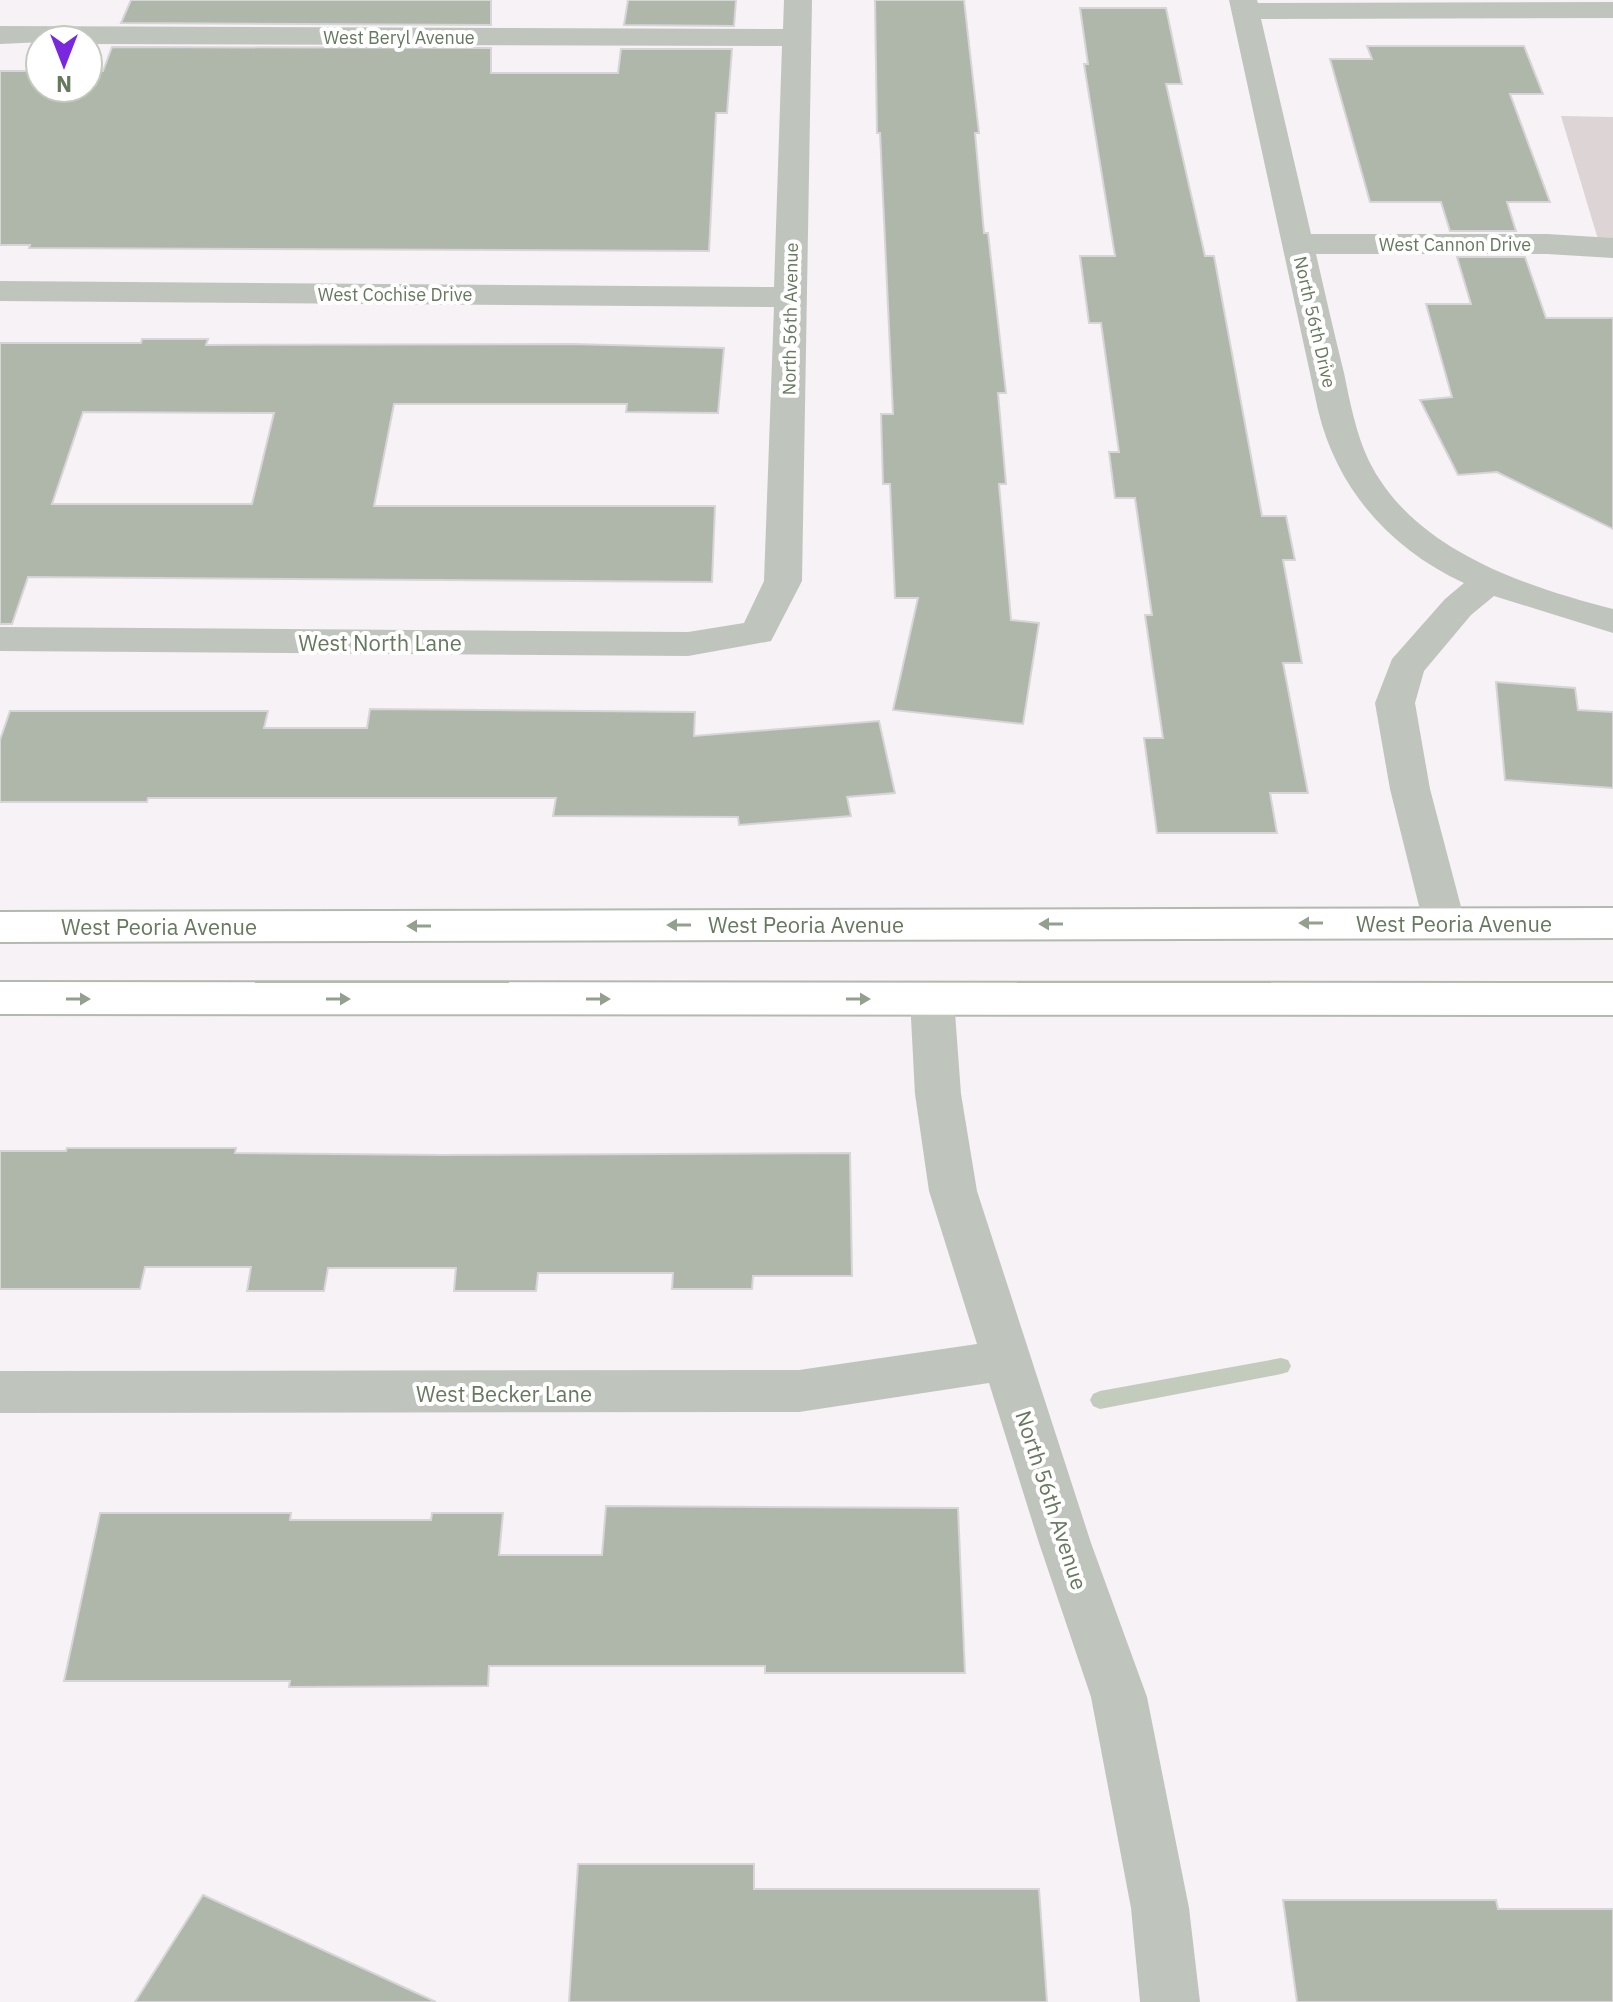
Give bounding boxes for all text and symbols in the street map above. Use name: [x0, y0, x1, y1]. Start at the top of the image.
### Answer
north arrow: [24, 24, 104, 104]
street label: West Beryl Avenue: [323, 26, 475, 49]
text: N: [56, 70, 72, 99]
street label: West Cannon Drive: [1379, 233, 1531, 256]
street label: North 56th Avenue: [777, 242, 803, 396]
street label: North 56th Drive: [1289, 254, 1341, 390]
street label: West Cochise Drive: [318, 283, 472, 306]
street label: West North Lane: [298, 628, 462, 657]
street label: West Peoria Avenue: [1356, 909, 1552, 938]
street label: West Peoria Avenue: [708, 910, 904, 939]
street label: West Peoria Avenue: [61, 912, 257, 941]
one-way arrow: [1298, 917, 1323, 929]
one-way arrow: [1038, 918, 1063, 930]
one-way arrow: [406, 919, 431, 932]
one-way arrow: [666, 919, 691, 931]
one-way arrow: [66, 993, 91, 1005]
one-way arrow: [326, 993, 351, 1005]
one-way arrow: [586, 993, 611, 1005]
one-way arrow: [846, 993, 871, 1005]
street label: West Becker Lane: [416, 1379, 592, 1408]
street label: North 56th Avenue: [1009, 1407, 1095, 1593]

